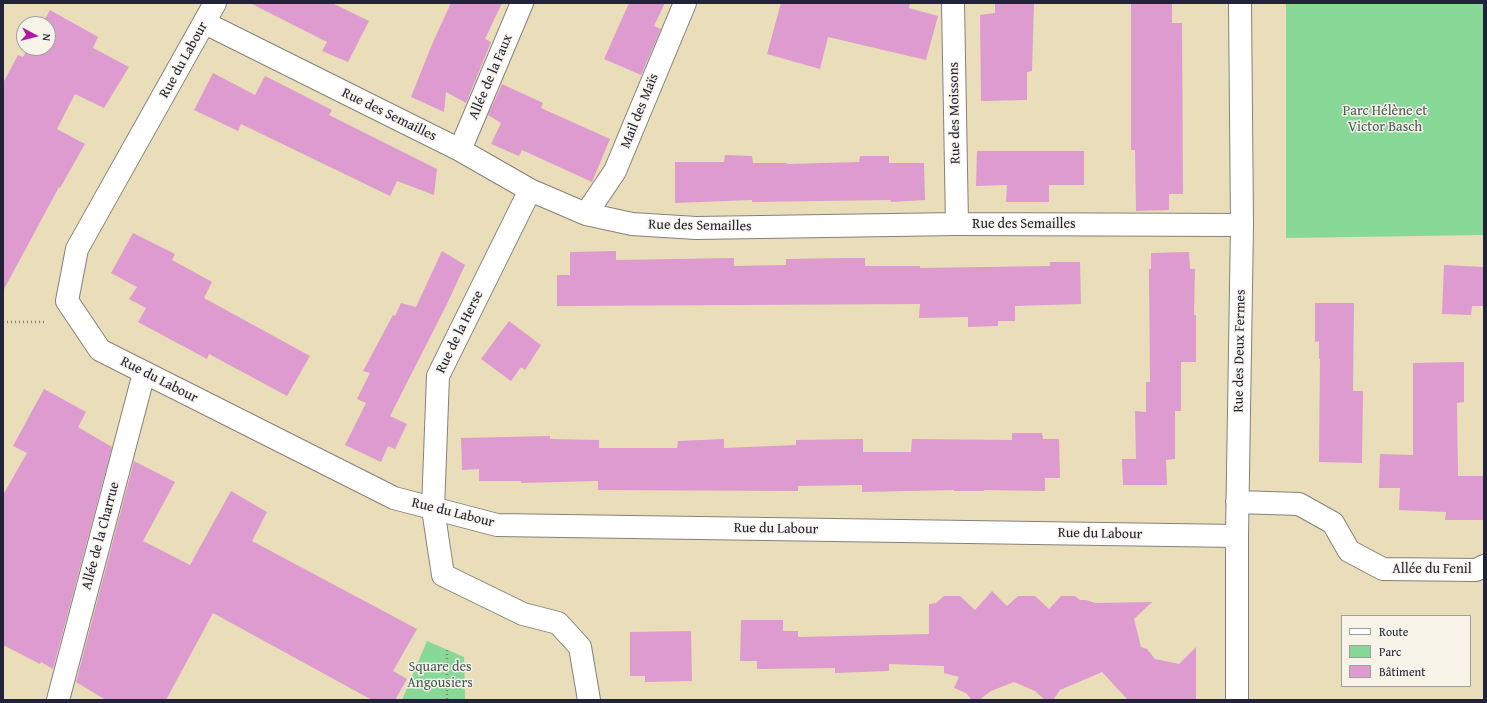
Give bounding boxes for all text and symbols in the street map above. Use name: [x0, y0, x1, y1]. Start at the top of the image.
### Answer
north arrow: [16, 16, 56, 56]
street label: Rue du Labour: [156, 19, 212, 101]
street label: Allée de la Faux: [466, 32, 516, 122]
text: N: [39, 33, 55, 42]
street label: Rue des Moissons: [946, 62, 964, 164]
street label: Mail des Maïs: [617, 71, 663, 151]
street label: Rue des Semailles: [339, 85, 439, 145]
park label: Parc Hélène et Victor Basch: [1343, 103, 1427, 136]
street label: Rue des Semailles: [972, 216, 1076, 232]
street label: Rue des Semailles: [648, 217, 752, 235]
street label: Rue de la Herse: [433, 288, 487, 376]
street label: Rue des Deux Fermes: [1231, 289, 1249, 413]
street label: Rue du Labour: [118, 353, 200, 407]
street label: Allée de la Charrue: [79, 480, 123, 592]
street label: Rue du Labour: [410, 495, 496, 531]
street label: Rue du Labour: [734, 520, 818, 538]
street label: Rue du Labour: [1058, 525, 1142, 543]
street label: Allée du Fenil: [1392, 561, 1472, 577]
legend: [1341, 615, 1471, 687]
text: Route: [1379, 623, 1408, 640]
text: Parc: [1379, 643, 1401, 660]
park label: Square des Angousiers: [407, 659, 473, 692]
text: Bâtiment: [1379, 663, 1426, 680]

